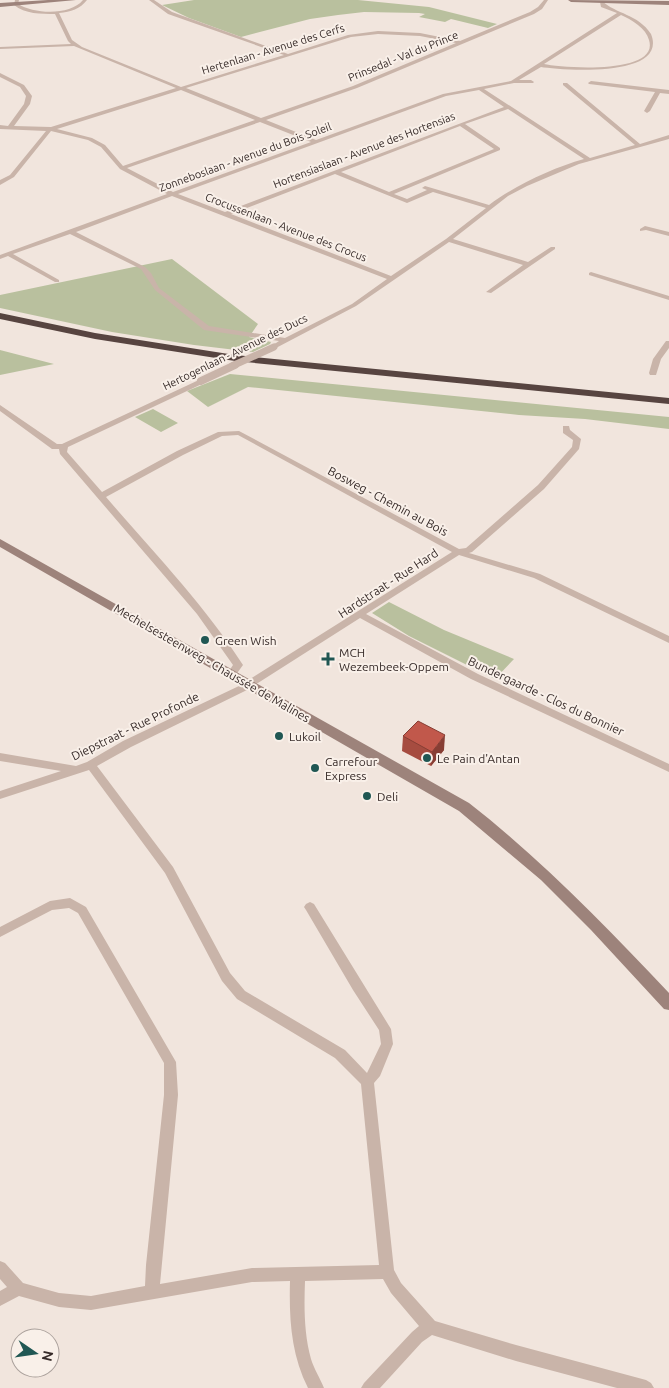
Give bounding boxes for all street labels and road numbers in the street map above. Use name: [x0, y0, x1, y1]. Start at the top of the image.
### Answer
street label: Hertenlaan - Avenue des Cerfs: [200, 21, 346, 76]
street label: Prinsedal - Val du Prince: [346, 28, 460, 84]
street label: Hortensiaslaan - Avenue des Hortensias: [271, 110, 457, 190]
street label: Zonneboslaan - Avenue du Bois Soleil: [157, 120, 333, 194]
street label: Crocussenlaan - Avenue des Crocus: [203, 191, 369, 264]
street label: Hertogenlaan - Avenue des Ducs: [161, 312, 309, 392]
street label: Bosweg - Chemin au Bois: [326, 464, 450, 538]
street label: Hardstraat - Rue Hard: [336, 546, 440, 620]
street label: Mechelsesteenweg - Chaussée de Malines: [112, 601, 312, 725]
street label: Bundergaarde - Clos du Bonnier: [466, 654, 626, 738]
street label: Diepstraat - Rue Profonde: [69, 689, 201, 763]

